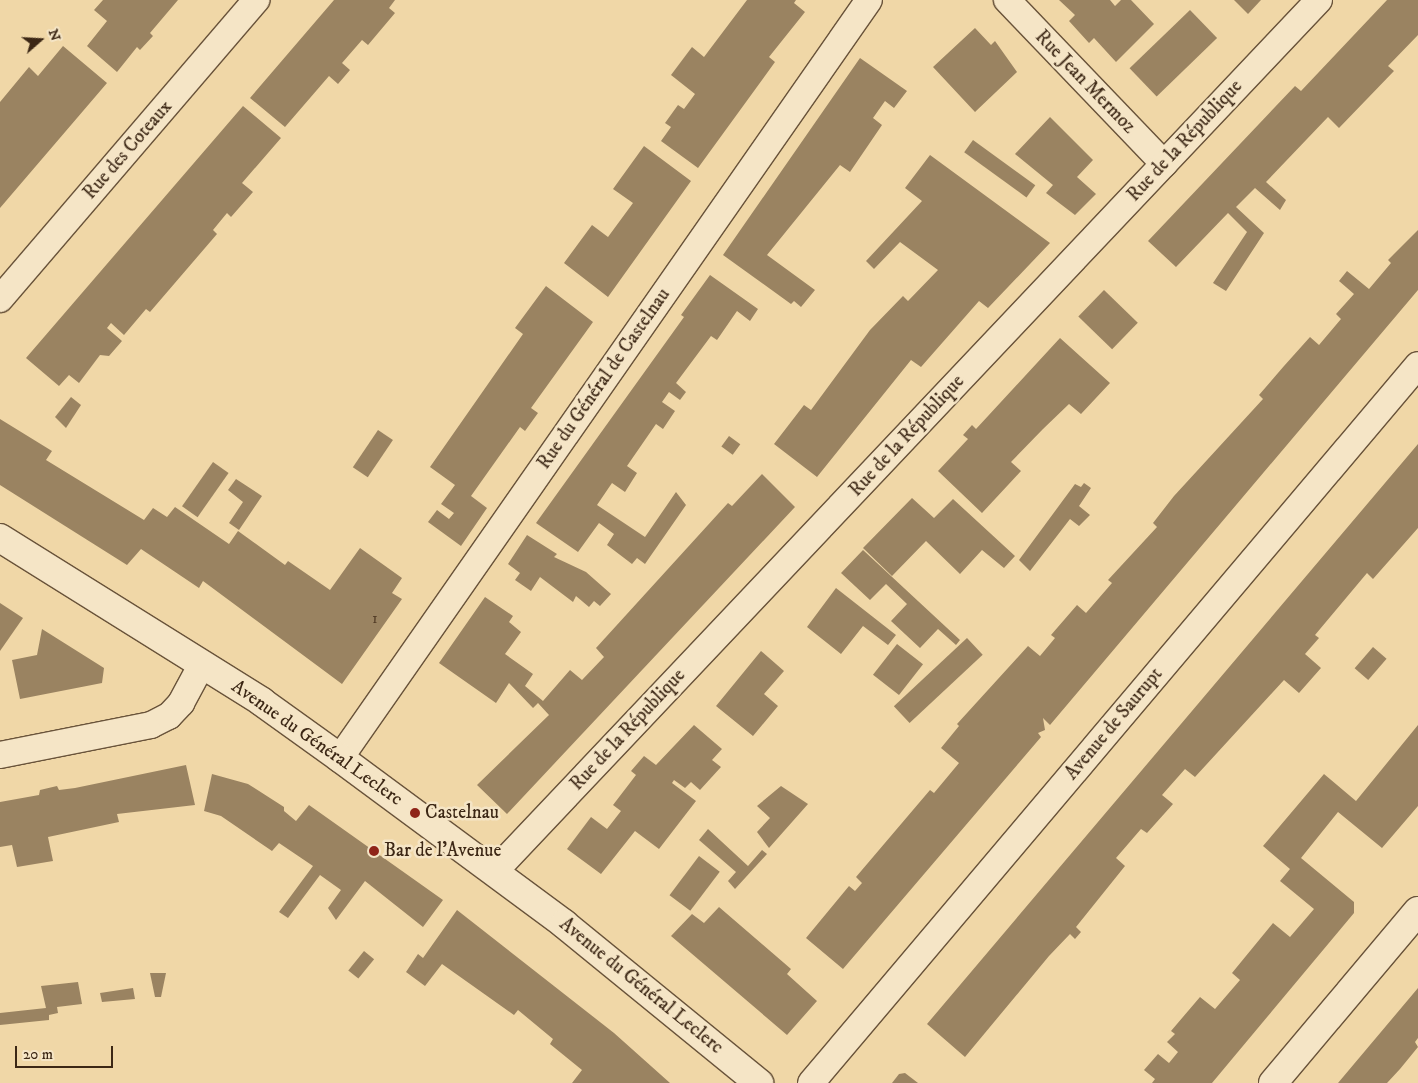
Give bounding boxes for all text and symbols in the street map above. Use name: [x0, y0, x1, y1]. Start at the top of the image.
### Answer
north arrow: [15, 15, 65, 65]
street label: Rue Jean Mermoz: [1030, 26, 1140, 138]
text: N: [44, 27, 65, 43]
street label: Rue de la République: [1123, 75, 1247, 207]
street label: Rue des Coteaux: [79, 96, 177, 204]
street label: Rue du Général de Castelnau: [533, 284, 675, 474]
street label: Rue de la République: [845, 370, 969, 502]
house number: 1: [372, 608, 378, 628]
street label: Avenue de Saurupt: [1060, 663, 1168, 785]
street label: Rue de la République: [566, 664, 690, 796]
street label: Avenue du Général Leclerc: [227, 675, 407, 811]
place label: Castelnau: [425, 802, 499, 824]
marker: Castelnau: [409, 807, 421, 819]
place label: Bar de l'Avenue: [384, 840, 501, 862]
marker: Bar de l'Avenue: [368, 845, 380, 857]
street label: Avenue du Général Leclerc: [555, 913, 727, 1059]
scale bar: [18, 1036, 115, 1068]
text: 20 m: [23, 1045, 53, 1064]

